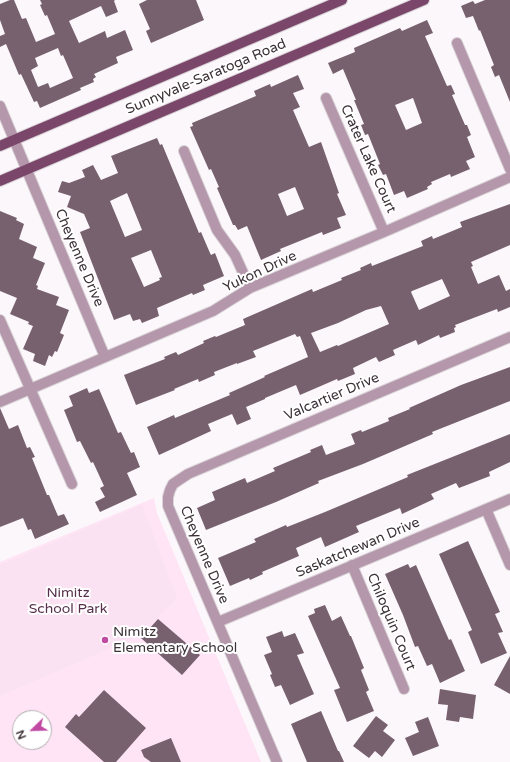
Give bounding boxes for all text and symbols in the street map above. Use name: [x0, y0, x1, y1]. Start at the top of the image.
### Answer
street label: Sunnyvale-Saratoga Road: [123, 36, 289, 118]
street label: Crater Lake Court: [337, 102, 399, 216]
street label: Cheyenne Drive: [51, 207, 107, 309]
street label: Yukon Drive: [221, 248, 299, 296]
street label: Valcartier Drive: [282, 369, 382, 425]
street label: Cheyenne Drive: [176, 504, 232, 606]
street label: Saskatchewan Drive: [293, 514, 423, 582]
street label: Chiloquin Court: [363, 571, 419, 673]
park label: Nimitz School Park: [29, 585, 107, 618]
place label: Nimitz Elementary School: [113, 624, 237, 656]
marker: Nimitz Elementary School: [100, 635, 110, 645]
north arrow: [12, 710, 52, 750]
text: N: [14, 728, 29, 741]

